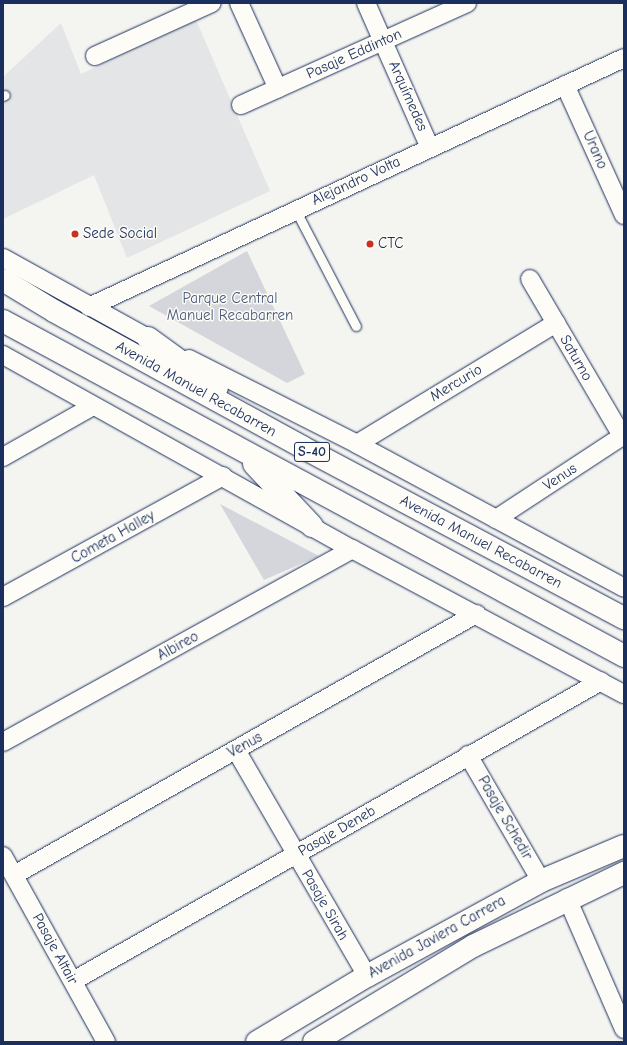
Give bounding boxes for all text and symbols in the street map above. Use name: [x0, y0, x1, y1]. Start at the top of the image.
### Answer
street label: Pasaje Eddinton: [304, 25, 404, 83]
street label: Arquímedes: [385, 58, 431, 134]
street label: Urano: [579, 128, 611, 172]
street label: Alejandro Volta: [309, 153, 403, 209]
place label: Sede Social: [83, 225, 157, 243]
marker: Sede Social: [70, 229, 80, 239]
place label: CTC: [378, 235, 403, 253]
marker: CTC: [365, 239, 375, 249]
park label: Parque Central Manuel Recabarren: [167, 289, 293, 324]
street label: Saturno: [556, 332, 596, 384]
street label: Avenida Manuel Recabarren: [112, 337, 280, 441]
street label: Mercurio: [427, 360, 485, 406]
road number: S-40: [294, 440, 330, 464]
street label: Venus: [540, 459, 580, 495]
street label: Avenida Manuel Recabarren: [397, 492, 565, 592]
street label: Cometa Halley: [68, 507, 158, 567]
street label: Albireo: [154, 627, 202, 665]
street label: Venus: [225, 728, 265, 762]
street label: Pasaje Schedir: [474, 773, 536, 863]
street label: Pasaje Deneb: [295, 802, 379, 860]
street label: Pasaje Sirah: [298, 866, 352, 944]
street label: Avenida Javiera Carrera: [365, 892, 509, 982]
street label: Pasaje Altair: [28, 910, 82, 988]

